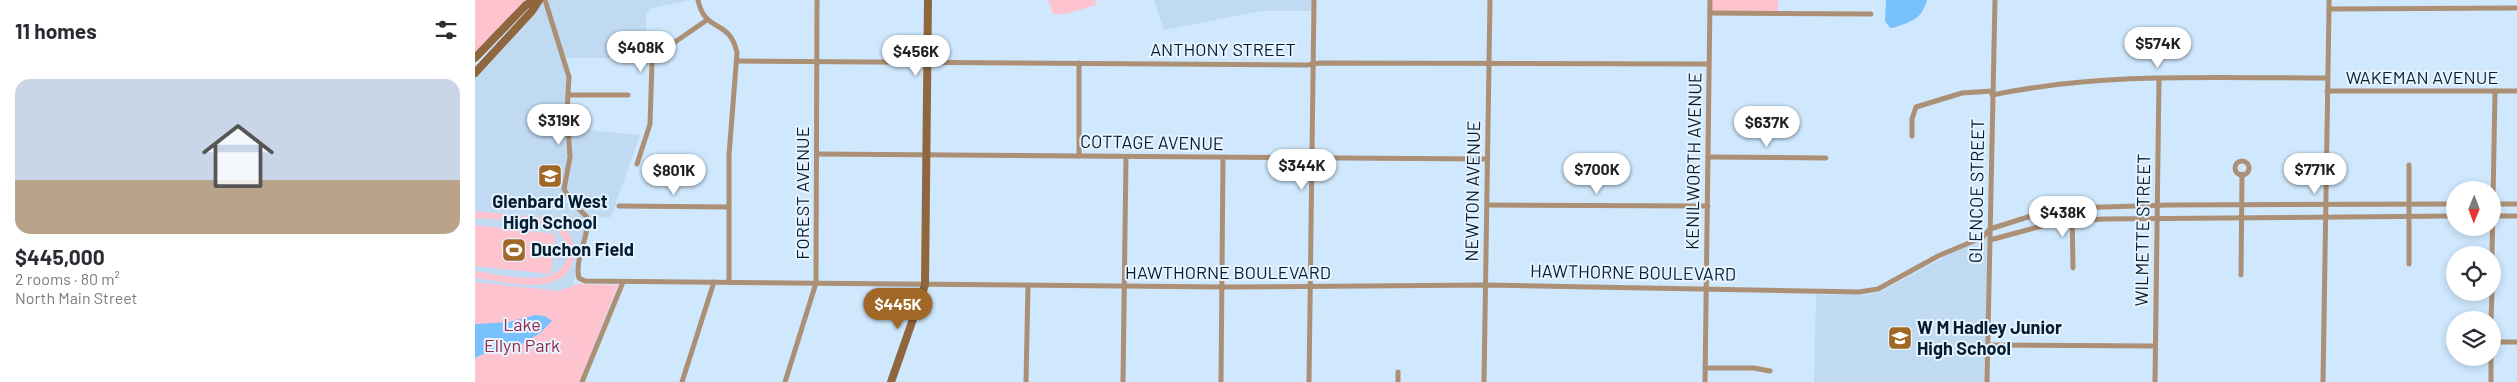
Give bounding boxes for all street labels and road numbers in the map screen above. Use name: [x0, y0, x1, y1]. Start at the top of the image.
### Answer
street label: ANTHONY STREET: [1150, 38, 1296, 60]
street label: WAKEMAN AVENUE: [2346, 66, 2498, 88]
street label: KENILWORTH AVENUE: [1680, 72, 1706, 250]
street label: GLENCOE STREET: [1964, 119, 1988, 263]
street label: NEWTON AVENUE: [1460, 120, 1484, 262]
street label: FOREST AVENUE: [791, 126, 813, 260]
street label: COTTAGE AVENUE: [1080, 130, 1224, 154]
street label: WILMETTE STREET: [2130, 153, 2154, 307]
street label: HAWTHORNE BOULEVARD: [1530, 259, 1736, 285]
street label: HAWTHORNE BOULEVARD: [1125, 261, 1331, 283]

